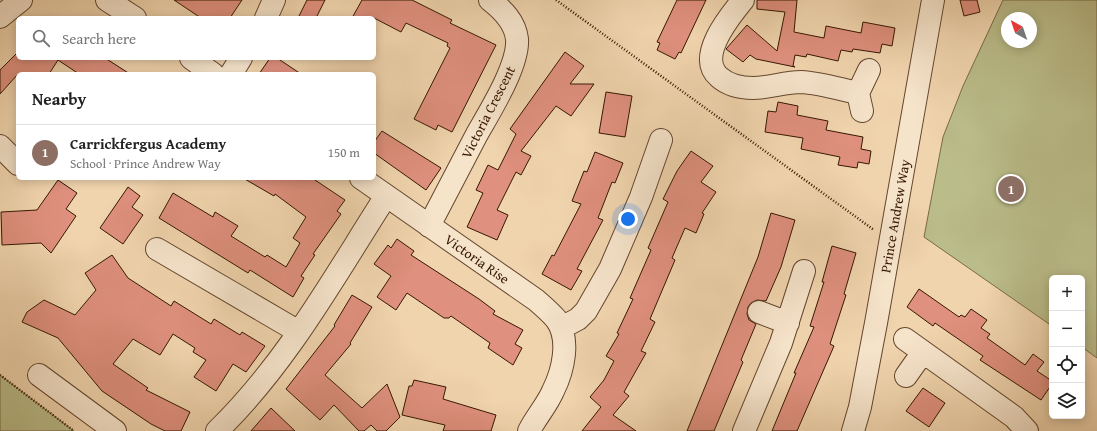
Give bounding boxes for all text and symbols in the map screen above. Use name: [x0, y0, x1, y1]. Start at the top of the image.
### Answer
north arrow: [1001, 12, 1037, 48]
search box: [16, 16, 376, 60]
icon: search: [30, 27, 52, 49]
text: Search here: [62, 28, 136, 49]
street label: Victoria Crescent: [456, 62, 520, 162]
text: Nearby: [32, 86, 86, 111]
text: Carrickfergus Academy: [70, 133, 226, 154]
text: 1: [42, 143, 48, 162]
text: 150 m: [328, 143, 360, 162]
text: School · Prince Andrew Way: [70, 154, 221, 173]
street label: Prince Andrew Way: [875, 158, 915, 274]
pin: 1: [998, 174, 1024, 204]
your location: [618, 209, 638, 229]
street label: Victoria Rise: [441, 229, 514, 289]
map controls: [1049, 275, 1085, 419]
button: +: [1049, 275, 1085, 311]
button: −: [1049, 311, 1085, 347]
button: locate: [1049, 347, 1085, 383]
button: layers: [1049, 383, 1085, 419]

